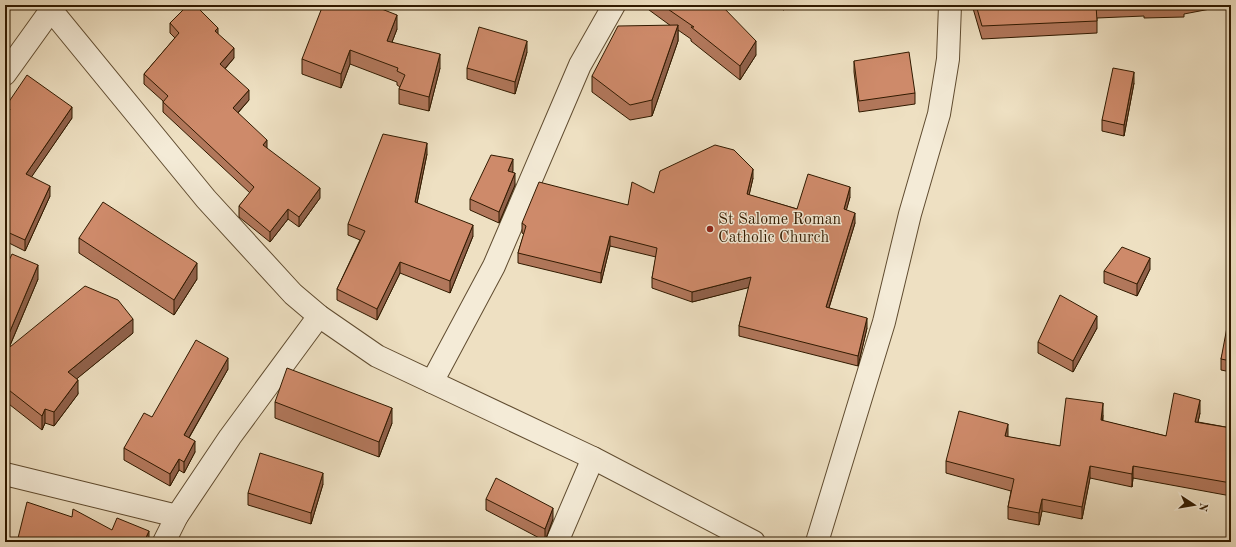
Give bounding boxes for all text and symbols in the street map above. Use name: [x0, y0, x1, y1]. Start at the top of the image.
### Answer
place label: St Salome Roman Catholic Church: [718, 212, 842, 246]
marker: St Salome Roman Catholic Church: [705, 224, 715, 234]
north arrow: [1174, 485, 1214, 525]
text: N: [1196, 502, 1209, 513]

